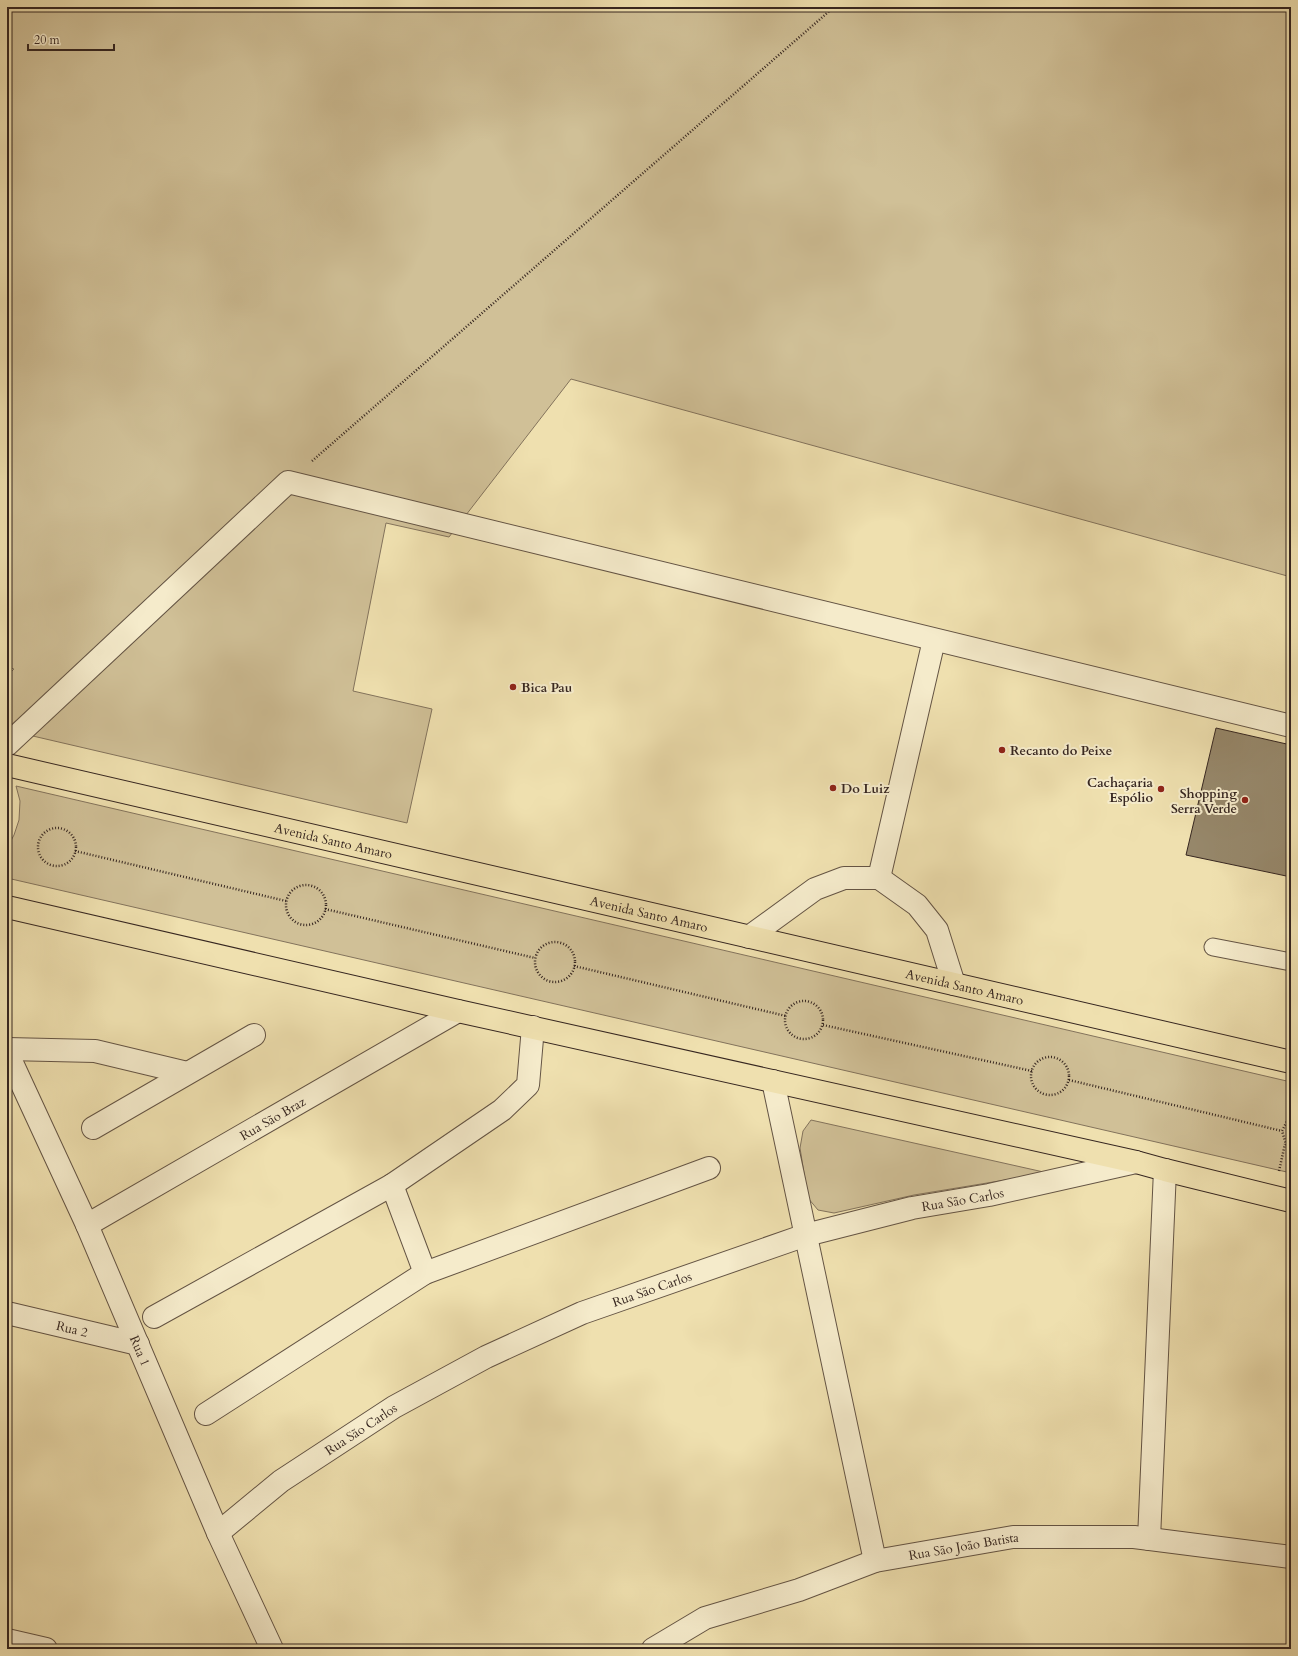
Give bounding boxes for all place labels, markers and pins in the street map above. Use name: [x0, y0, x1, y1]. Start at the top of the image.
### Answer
place label: Bica Pau: [521, 679, 573, 697]
marker: Bica Pau: [508, 682, 518, 692]
place label: Recanto do Peixe: [1010, 742, 1112, 760]
marker: Recanto do Peixe: [997, 745, 1007, 755]
place label: Cachaçaria Espólio: [1087, 774, 1154, 807]
place label: Do Luiz: [841, 780, 890, 798]
marker: Do Luiz: [828, 783, 838, 793]
marker: Cachaçaria Espólio: [1156, 784, 1166, 794]
place label: Shopping Serra Verde: [1171, 785, 1237, 818]
marker: Shopping Serra Verde: [1240, 795, 1250, 805]

